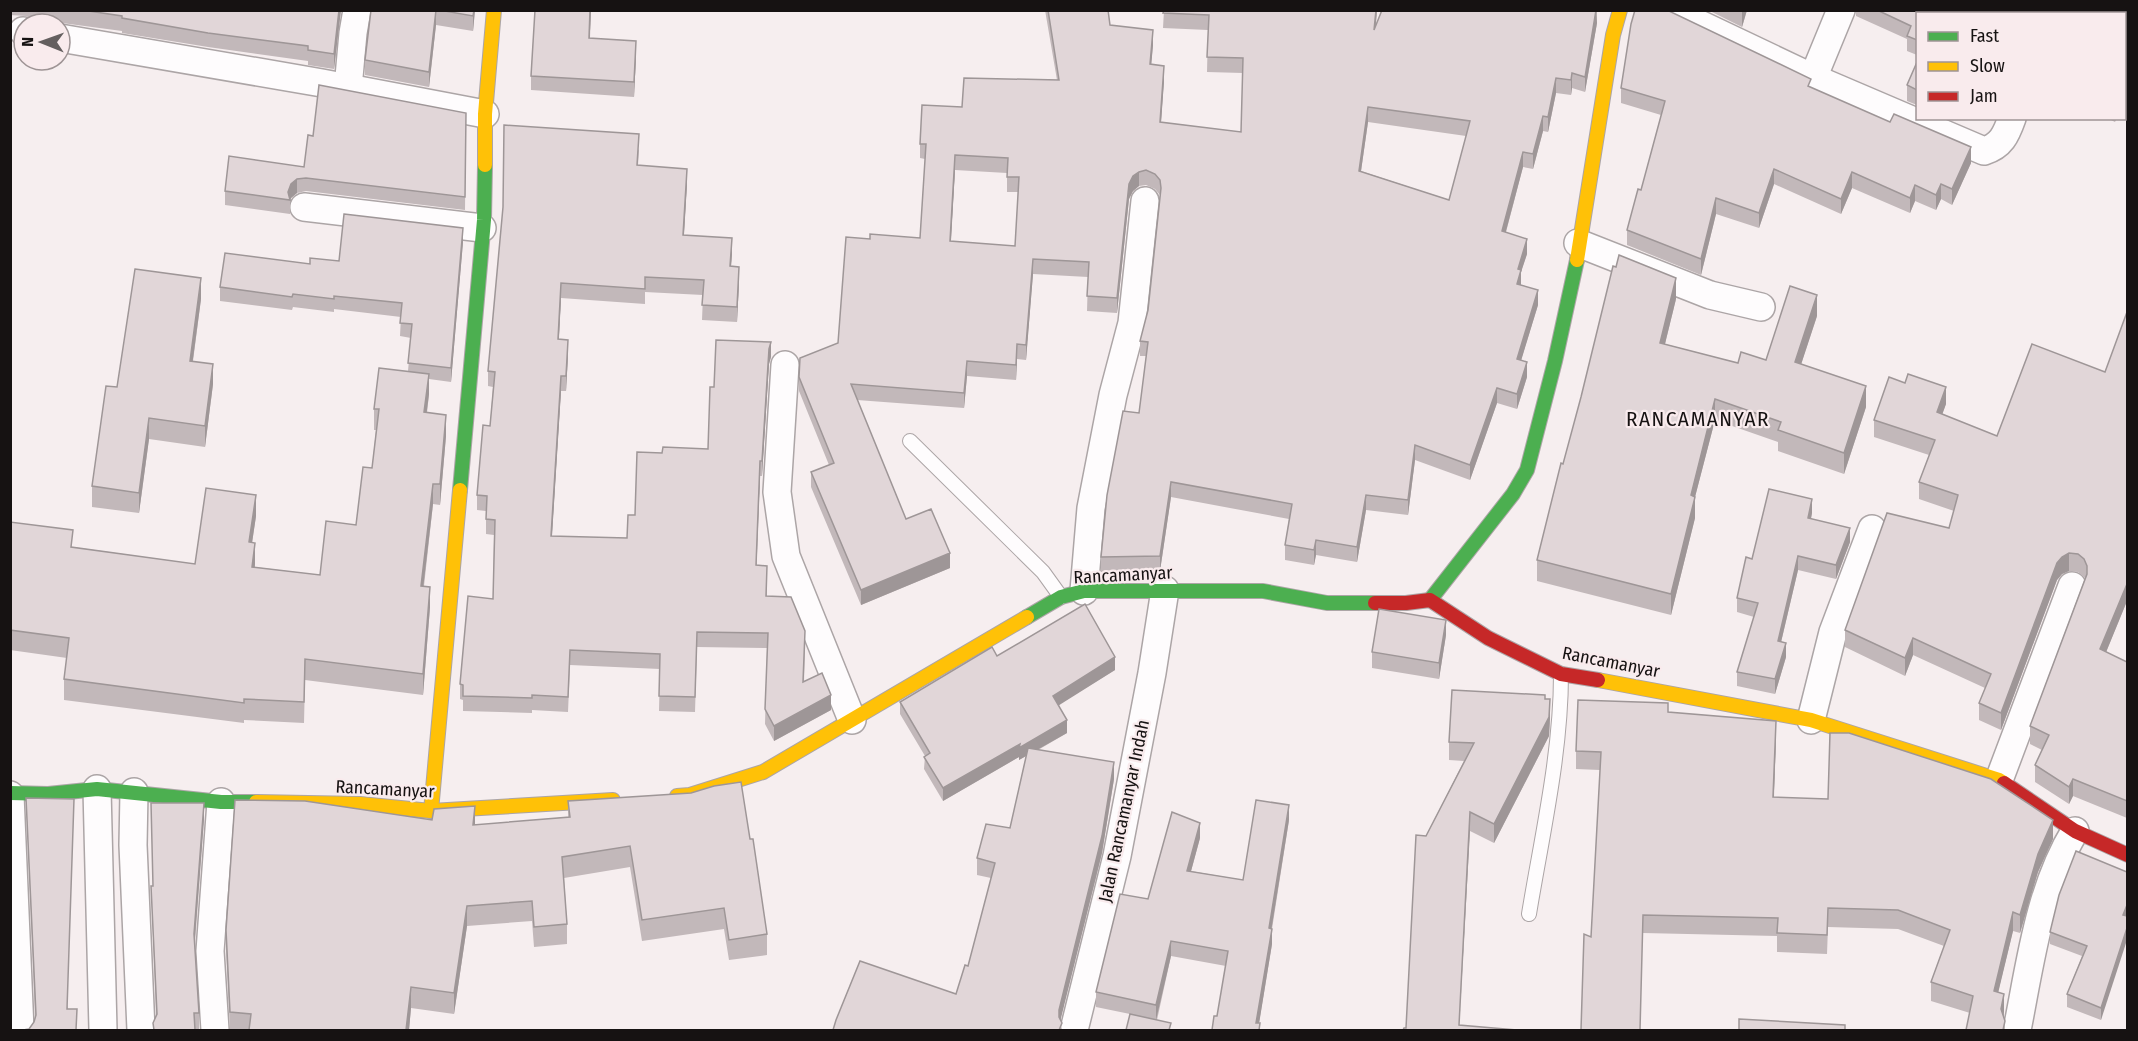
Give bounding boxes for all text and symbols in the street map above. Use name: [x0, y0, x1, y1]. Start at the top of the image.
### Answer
north arrow: [12, 12, 72, 72]
legend: [1916, 12, 2126, 120]
text: Fast: [1970, 25, 1999, 47]
text: N: [18, 37, 37, 47]
text: Slow: [1970, 55, 2005, 77]
text: Jam: [1970, 85, 1998, 107]
district label: RANCAMANYAR: [1626, 406, 1770, 432]
street label: Rancamanyar: [1073, 561, 1174, 589]
street label: Rancamanyar: [1560, 642, 1662, 682]
street label: Jalan Rancamanyar Indah: [1094, 718, 1154, 904]
street label: Rancamanyar: [335, 775, 436, 803]

